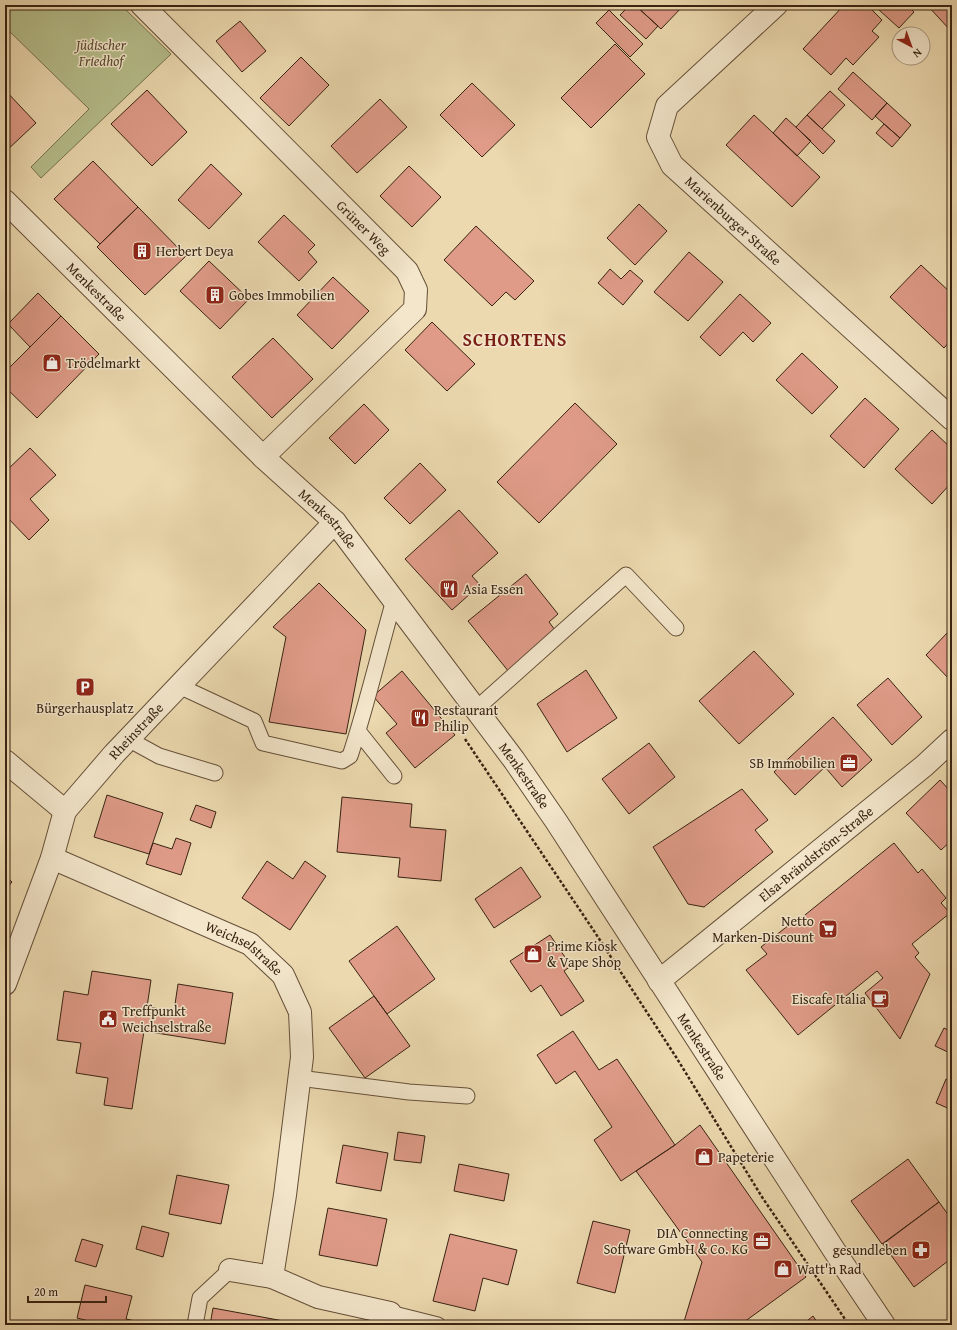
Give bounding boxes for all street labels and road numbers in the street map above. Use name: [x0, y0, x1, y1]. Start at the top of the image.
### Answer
street label: Marienburger Straße: [681, 172, 786, 270]
street label: Grüner Weg: [332, 196, 395, 259]
street label: Menkestraße: [62, 258, 131, 326]
street label: Menkestraße: [294, 484, 362, 553]
street label: Rheinstraße: [104, 698, 168, 764]
street label: Menkestraße: [494, 738, 555, 813]
street label: Elsa-Brändström-Straße: [754, 801, 878, 906]
street label: Weichselstraße: [202, 916, 288, 980]
street label: Menkestraße: [673, 1009, 732, 1085]

